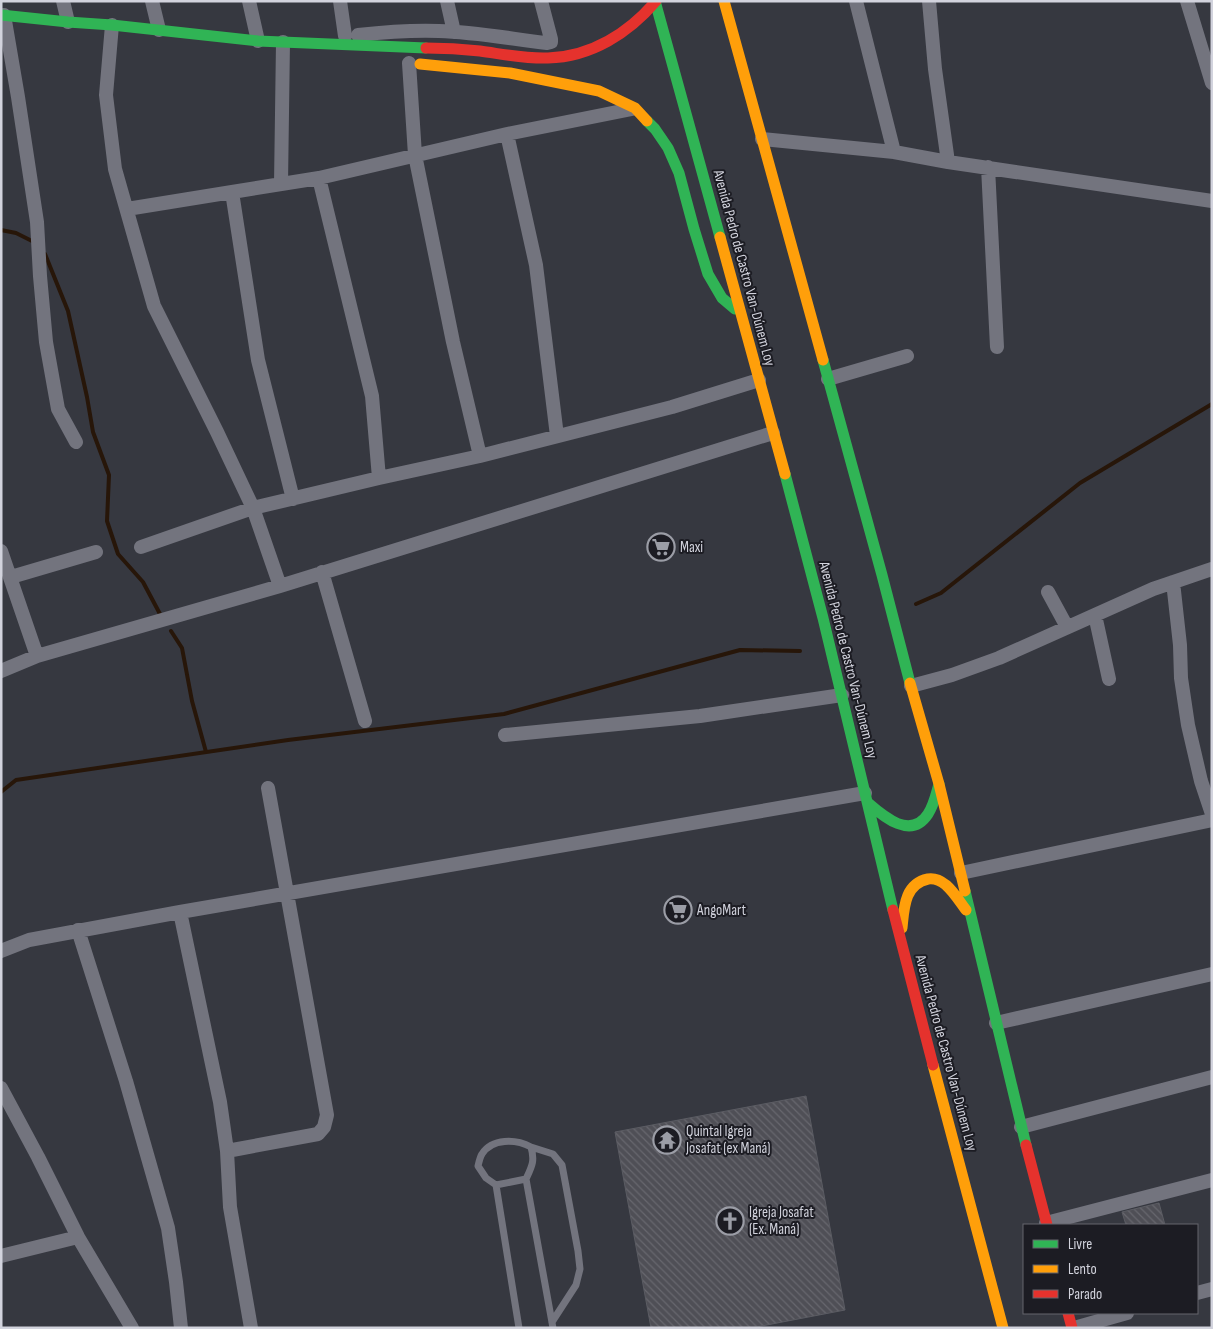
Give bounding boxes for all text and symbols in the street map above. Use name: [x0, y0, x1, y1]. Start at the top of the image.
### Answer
street label: Avenida Pedro de Castro Van-Dúnem Loy: [708, 167, 779, 368]
supermarket icon: Maxi: [646, 532, 676, 562]
place label: Maxi: [680, 538, 703, 557]
street label: Avenida Pedro de Castro Van-Dúnem Loy: [814, 559, 882, 761]
supermarket icon: AngoMart: [663, 895, 693, 925]
place label: AngoMart: [696, 901, 746, 920]
street label: Avenida Pedro de Castro Van-Dúnem Loy: [910, 952, 981, 1153]
place label: Quintal Igreja Josafat (ex Maná): [685, 1122, 771, 1158]
temple icon: Quintal Igreja Josafat (ex Maná): [652, 1125, 682, 1155]
place label: Igreja Josafat (Ex. Maná): [749, 1203, 814, 1239]
church icon: Igreja Josafat (Ex. Maná): [715, 1206, 745, 1236]
legend: [1023, 1224, 1198, 1314]
text: Livre: [1068, 1235, 1092, 1254]
text: Lento: [1068, 1260, 1097, 1279]
text: Parado: [1068, 1285, 1102, 1304]

